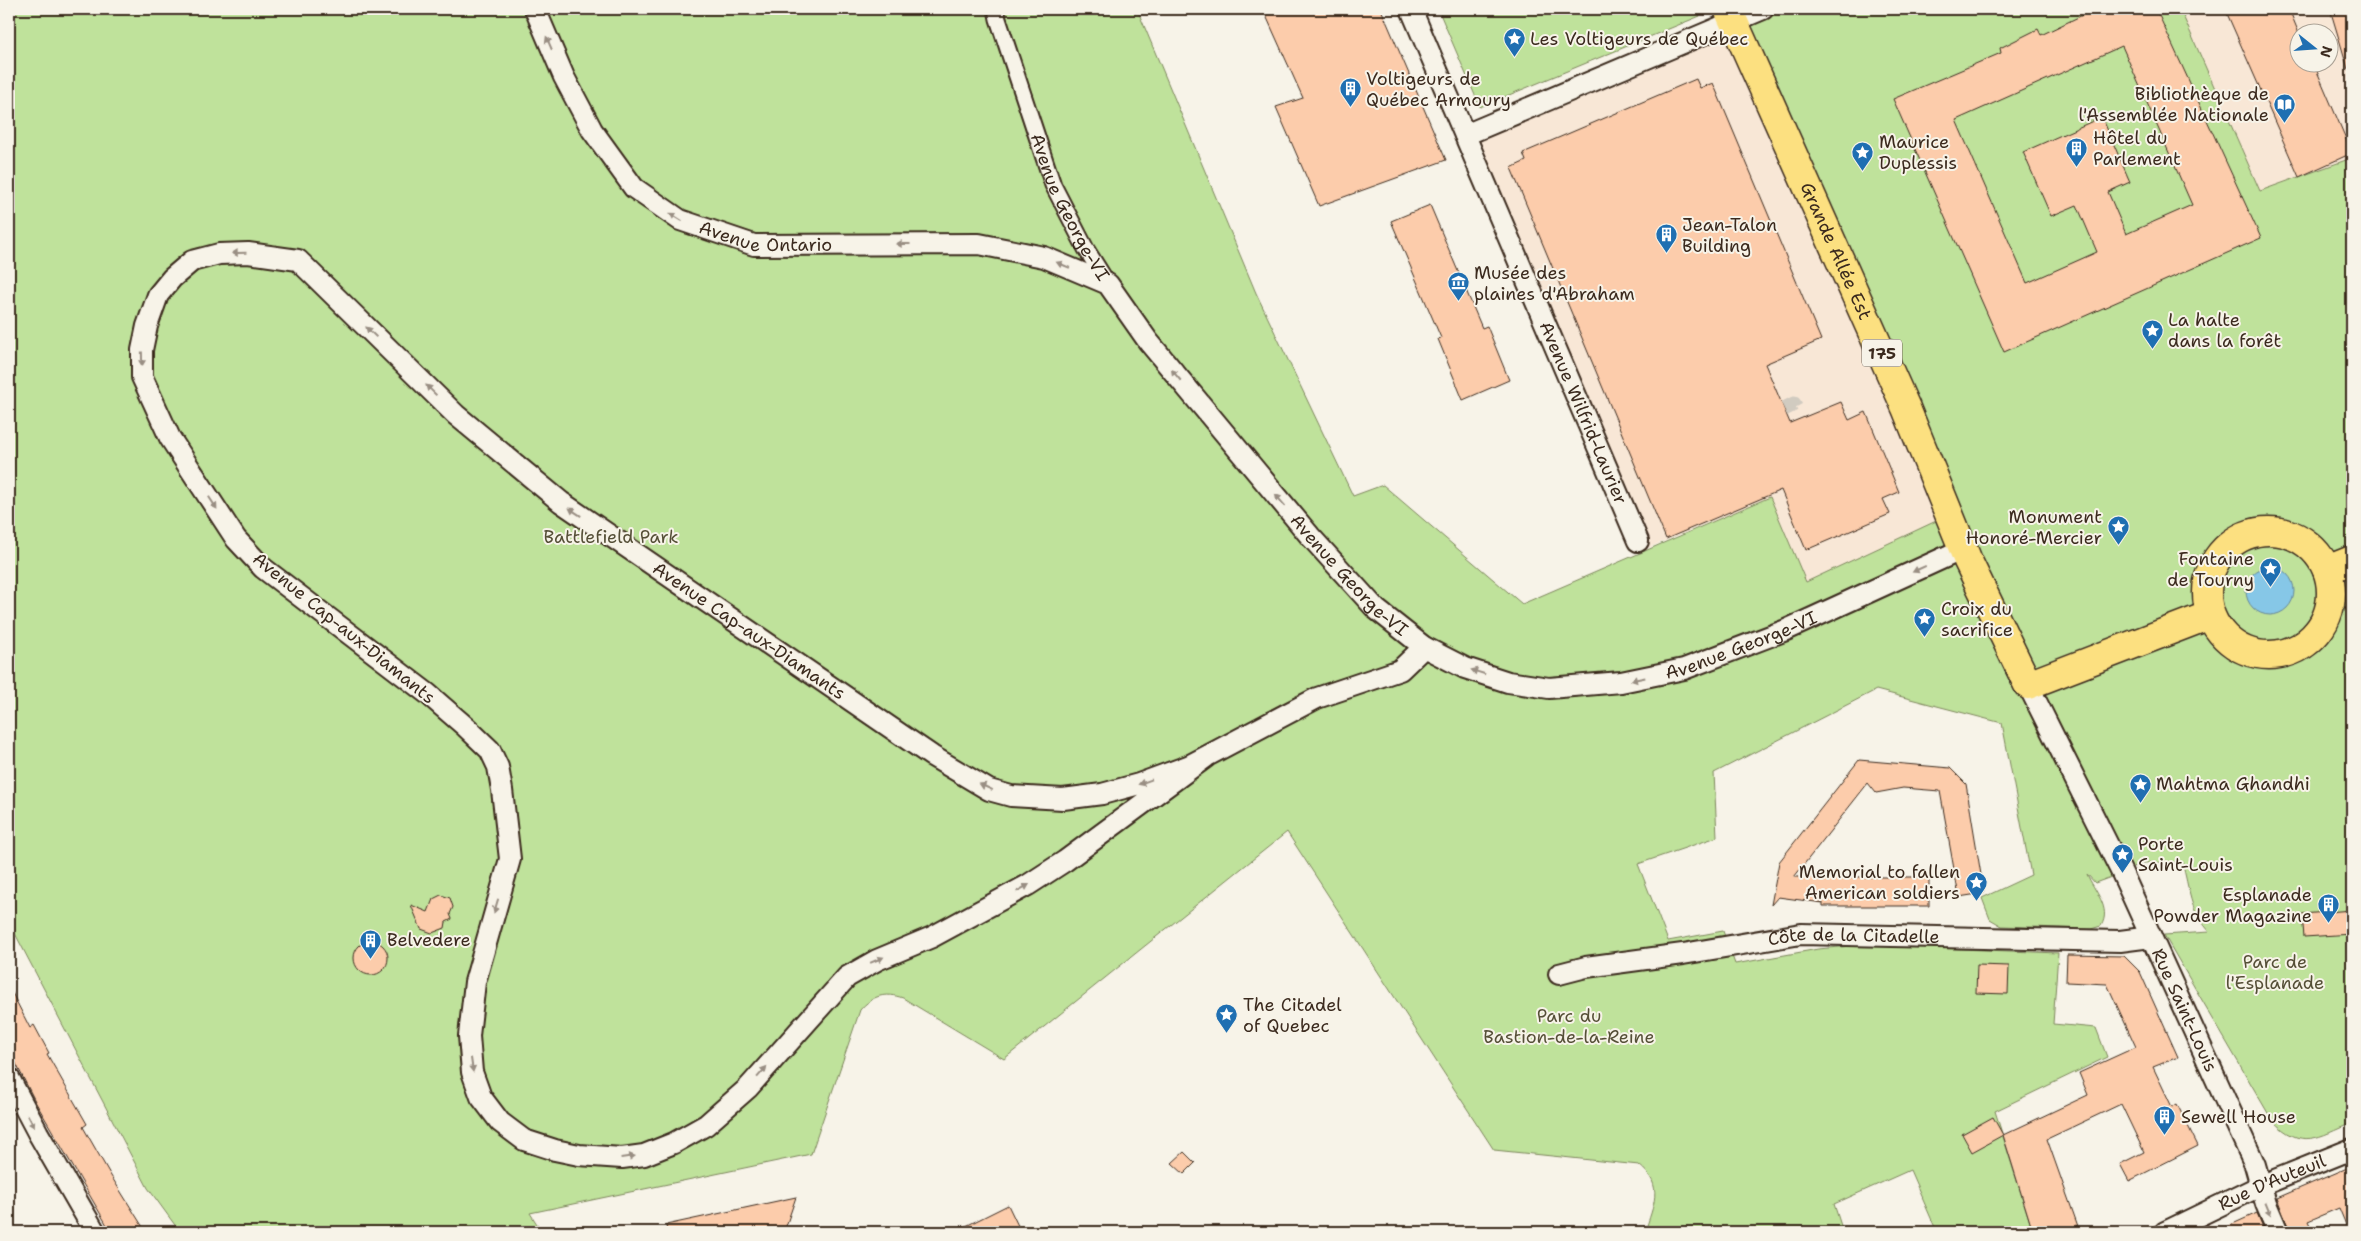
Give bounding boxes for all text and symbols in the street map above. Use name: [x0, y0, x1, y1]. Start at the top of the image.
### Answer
north arrow: [2288, 22, 2338, 72]
place icon: Les Voltigeurs de Québec: [1502, 27, 1526, 58]
place label: Les Voltigeurs de Québec: [1530, 27, 1748, 51]
one-way arrow: [545, 36, 553, 50]
text: N: [2316, 44, 2337, 60]
place label: Voltigeurs de Québec Armoury: [1366, 67, 1511, 112]
building icon: Voltigeurs de Québec Armoury: [1338, 77, 1362, 108]
place label: Bibliothèque de l'Assemblée Nationale: [2078, 82, 2269, 127]
library icon: Bibliothèque de l'Assemblée Nationale: [2273, 92, 2297, 123]
place label: Hôtel du Parlement: [2093, 126, 2181, 171]
street label: Avenue George-VI: [1025, 130, 1115, 285]
place label: Maurice Duplessis: [1879, 130, 1957, 175]
building icon: Hôtel du Parlement: [2065, 136, 2089, 167]
place icon: Maurice Duplessis: [1851, 140, 1875, 171]
street label: Grande Allée Est: [1795, 178, 1877, 324]
one-way arrow: [669, 212, 683, 221]
place label: Jean-Talon Building: [1682, 213, 1777, 258]
street label: Avenue Ontario: [696, 215, 832, 257]
building icon: Jean-Talon Building: [1654, 223, 1678, 254]
one-way arrow: [895, 241, 911, 249]
one-way arrow: [230, 249, 246, 257]
one-way arrow: [1056, 260, 1070, 268]
place label: Musée des plaines d'Abraham: [1474, 261, 1635, 306]
museum icon: Musée des plaines d'Abraham: [1446, 271, 1470, 302]
place label: La halte dans la forêt: [2168, 308, 2281, 353]
street label: Avenue Wilfrid-Laurier: [1534, 318, 1633, 508]
place icon: La halte dans la forêt: [2140, 318, 2164, 349]
one-way arrow: [366, 326, 378, 338]
road number: 175: [1862, 339, 1902, 366]
one-way arrow: [138, 351, 146, 367]
one-way arrow: [1171, 368, 1182, 381]
one-way arrow: [425, 384, 437, 396]
one-way arrow: [1274, 494, 1285, 507]
one-way arrow: [208, 496, 217, 509]
place label: Monument Honoré-Mercier: [1966, 505, 2102, 550]
one-way arrow: [568, 507, 582, 517]
street label: Avenue George-VI: [1285, 509, 1413, 642]
place icon: Monument Honoré-Mercier: [2106, 515, 2130, 546]
park label: Battlefield Park: [543, 525, 679, 549]
street label: Avenue Cap-aux-Diamants: [248, 547, 440, 709]
place label: Fontaine de Tourny: [2167, 547, 2254, 592]
street label: Avenue Cap-aux-Diamants: [648, 556, 850, 705]
place icon: Fontaine de Tourny: [2258, 557, 2282, 588]
one-way arrow: [1912, 565, 1926, 573]
place label: Croix du sacrifice: [1941, 597, 2013, 642]
street label: Avenue George-VI: [1663, 605, 1821, 685]
place icon: Croix du sacrifice: [1913, 607, 1937, 638]
one-way arrow: [1470, 668, 1485, 676]
one-way arrow: [1630, 675, 1646, 683]
place icon: Mahtma Ghandhi: [2128, 772, 2152, 803]
place label: Mahtma Ghandhi: [2156, 772, 2310, 796]
one-way arrow: [1137, 779, 1152, 786]
one-way arrow: [979, 783, 993, 791]
place label: Porte Saint-Louis: [2138, 832, 2233, 877]
place icon: Porte Saint-Louis: [2110, 842, 2134, 873]
place label: Memorial to fallen American soldiers: [1799, 860, 1960, 905]
place icon: Memorial to fallen American soldiers: [1964, 870, 1988, 901]
place label: Esplanade Powder Magazine: [2154, 883, 2312, 928]
one-way arrow: [1015, 884, 1030, 892]
building icon: Esplanade Powder Magazine: [2316, 893, 2340, 924]
one-way arrow: [491, 898, 499, 913]
street label: Côte de la Citadelle: [1766, 922, 1940, 951]
building icon: Belvedere: [359, 928, 383, 959]
place label: Belvedere: [387, 928, 471, 952]
street label: Rue Saint-Louis: [2146, 945, 2223, 1076]
park label: Parc de l'Esplanade: [2226, 950, 2324, 995]
one-way arrow: [870, 956, 884, 964]
place label: The Citadel of Quebec: [1243, 993, 1342, 1038]
place icon: The Citadel of Quebec: [1215, 1003, 1239, 1034]
park label: Parc du Bastion-de-la-Reine: [1483, 1004, 1655, 1049]
one-way arrow: [468, 1057, 476, 1073]
one-way arrow: [756, 1067, 768, 1079]
building icon: Sewell House: [2153, 1105, 2177, 1136]
place label: Sewell House: [2181, 1105, 2296, 1129]
one-way arrow: [27, 1113, 35, 1128]
street label: Rue D'Auteuil: [2214, 1149, 2330, 1216]
one-way arrow: [620, 1153, 636, 1161]
one-way arrow: [2265, 1202, 2273, 1216]

